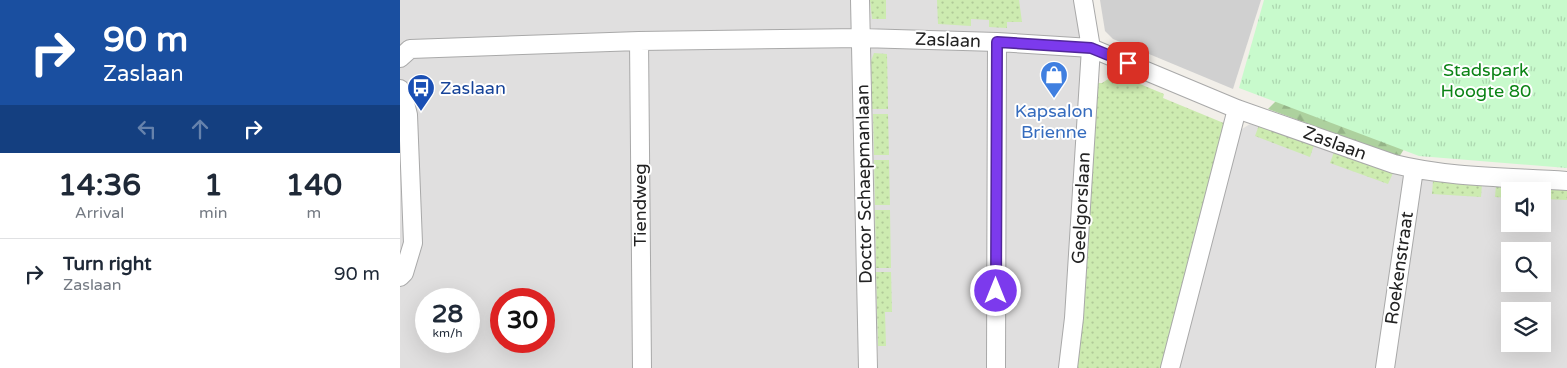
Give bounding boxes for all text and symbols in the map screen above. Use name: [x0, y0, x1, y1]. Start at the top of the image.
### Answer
text: 90 m: [103, 19, 188, 61]
icon: right: [20, 20, 85, 85]
street label: Zaslaan: [915, 28, 981, 52]
pin: [1107, 42, 1149, 84]
icon: arrive: [1114, 49, 1142, 77]
park label: Stadspark Hoogte 80: [1441, 59, 1531, 102]
shop icon: Kapsalon Brienne: [1039, 60, 1069, 99]
text: Zaslaan: [103, 61, 184, 87]
bus stop icon: Zaslaan: [406, 73, 436, 112]
place label: Zaslaan: [440, 77, 506, 99]
street label: Doctor Schaepmanlaan: [851, 84, 877, 284]
place label: Kapsalon Brienne: [1015, 100, 1093, 143]
icon: left: [133, 115, 161, 143]
icon: ahead: [186, 115, 214, 143]
icon: right: [239, 115, 267, 143]
street label: Zaslaan: [1300, 121, 1370, 165]
street label: Geelgorslaan: [1067, 152, 1095, 264]
street label: Tiendweg: [629, 163, 651, 247]
text: 14:36: [58, 167, 141, 204]
text: 1: [204, 167, 223, 204]
text: 140: [286, 167, 342, 204]
map controls: [1501, 182, 1551, 352]
button: sound: [1501, 182, 1551, 232]
text: Arrival: [75, 203, 124, 223]
text: min: [199, 203, 228, 223]
text: m: [306, 203, 321, 223]
street label: Roekenstraat: [1380, 210, 1418, 326]
button: search: [1501, 242, 1551, 292]
text: Turn right: [63, 253, 151, 275]
icon: right: [20, 260, 48, 288]
text: 90 m: [334, 263, 380, 285]
position arrow: [969, 264, 1021, 316]
text: Zaslaan: [63, 275, 122, 295]
speed limit sign: 30: [490, 288, 555, 353]
text: 28: [432, 299, 463, 329]
button: layers: [1501, 302, 1551, 352]
text: km/h: [432, 326, 463, 340]

